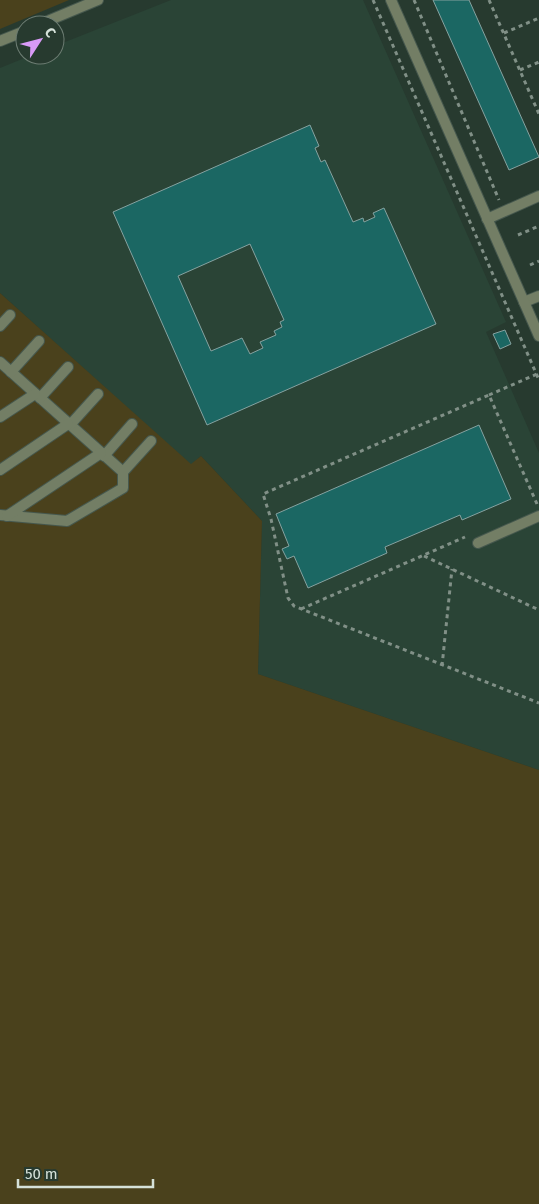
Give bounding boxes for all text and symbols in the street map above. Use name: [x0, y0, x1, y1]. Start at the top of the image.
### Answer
north arrow: [15, 15, 65, 65]
text: С: [41, 24, 59, 41]
scale bar: [18, 1156, 152, 1188]
text: 50 m: [25, 1165, 58, 1183]

